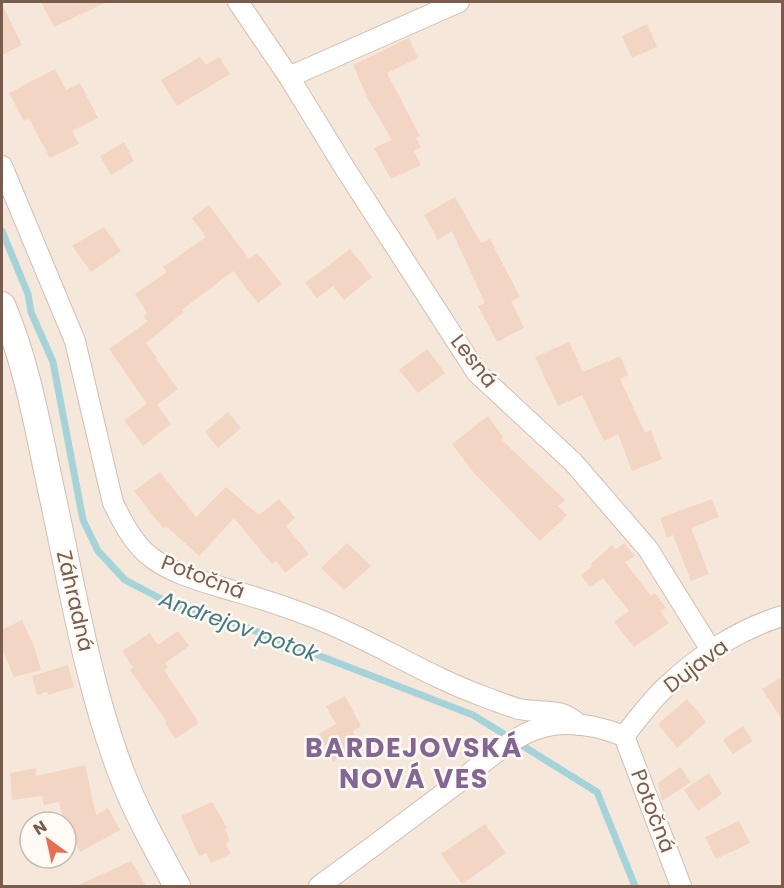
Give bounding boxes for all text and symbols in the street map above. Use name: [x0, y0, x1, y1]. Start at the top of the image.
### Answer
street label: Lesná: [444, 328, 505, 394]
street label: Potočná: [157, 547, 249, 606]
street label: Záhradná: [50, 548, 101, 654]
water label: Andrejov potok: [154, 583, 324, 670]
street label: Dujava: [658, 632, 734, 699]
district label: BARDEJOVSKÁ NOVÁ VES: [305, 729, 523, 797]
street label: Potočná: [624, 765, 683, 857]
north arrow: [18, 810, 78, 870]
text: N: [29, 815, 51, 841]

